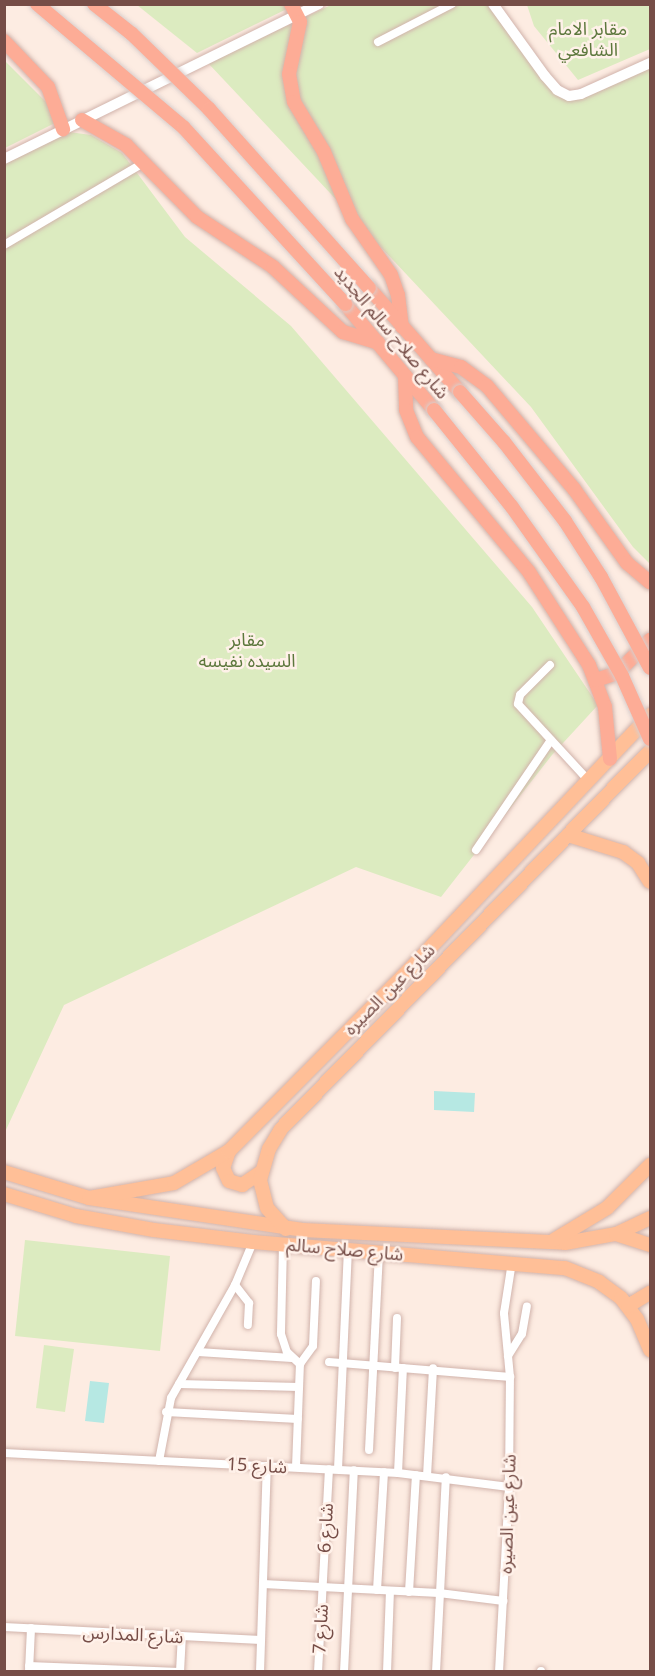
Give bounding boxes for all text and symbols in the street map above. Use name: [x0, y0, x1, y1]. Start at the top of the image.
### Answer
park label: مقابر الامام الشافعي: [549, 18, 627, 60]
street label: شارع صلاح سالم الجديد: [330, 261, 454, 403]
park label: مقابر السيده نفيسه: [198, 629, 296, 672]
street label: شارع عين الصيره: [339, 939, 439, 1039]
street label: شارع صلاح سالم: [286, 1233, 404, 1265]
street label: شارع 15: [226, 1453, 288, 1477]
street label: شارع عين الصيره: [494, 1454, 520, 1574]
street label: شارع 6: [313, 1502, 337, 1554]
street label: شارع 7: [308, 1603, 332, 1655]
street label: شارع المدارس: [82, 1621, 184, 1647]

